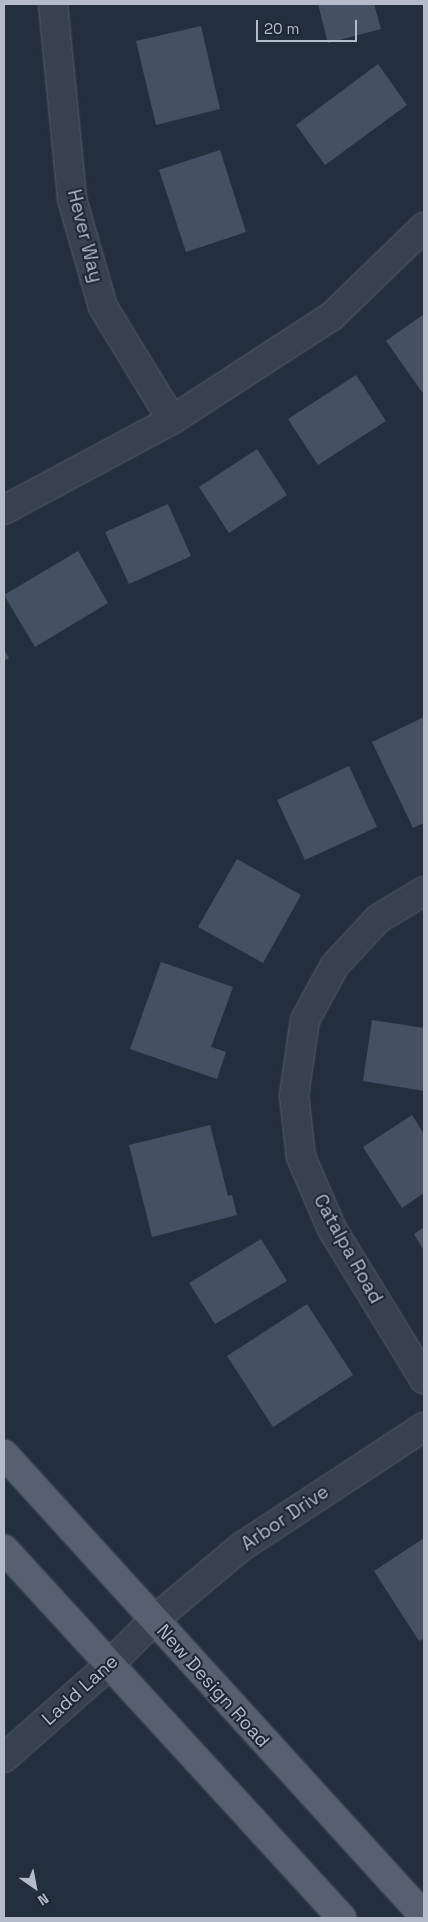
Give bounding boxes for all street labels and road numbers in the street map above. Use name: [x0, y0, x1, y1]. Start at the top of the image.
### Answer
street label: Hever Way: [62, 187, 108, 285]
street label: Catalpa Road: [309, 1190, 387, 1308]
street label: Arbor Drive: [237, 1480, 333, 1556]
street label: New Design Road: [152, 1620, 274, 1752]
street label: Ladd Lane: [37, 1650, 123, 1730]

